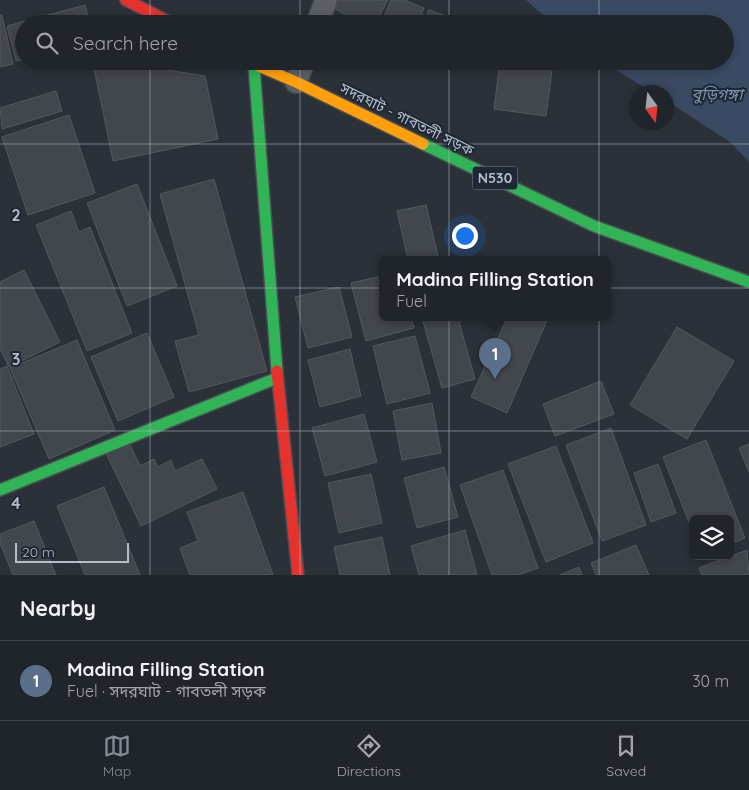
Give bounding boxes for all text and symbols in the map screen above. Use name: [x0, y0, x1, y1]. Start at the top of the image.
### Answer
search box: [15, 15, 734, 70]
icon: search: [33, 29, 61, 57]
text: Search here: [73, 31, 178, 55]
street label: সদরঘাট - গাবতলী সড়ক: [336, 78, 478, 160]
water label: বুড়িগঙ্গা: [692, 84, 745, 104]
north arrow: [629, 85, 674, 130]
road number: N530: [472, 167, 518, 190]
text: 2: [11, 205, 21, 225]
your location: [452, 223, 478, 249]
popup: [379, 256, 611, 321]
text: Madina Filling Station: [396, 267, 594, 291]
text: Fuel: [396, 291, 427, 311]
pin: 1: [479, 338, 511, 379]
text: 3: [12, 349, 20, 369]
text: 4: [11, 493, 21, 513]
map controls: [689, 515, 734, 560]
button: layers: [689, 515, 734, 560]
scale bar: [15, 540, 129, 563]
text: 20 m: [22, 543, 55, 561]
text: Nearby: [20, 595, 96, 621]
text: Madina Filling Station: [67, 657, 265, 681]
text: 1: [33, 671, 39, 691]
text: 30 m: [692, 671, 729, 691]
text: Fuel · সদরঘাট - গাবতলী সড়ক: [67, 681, 266, 701]
tab: Map: [103, 732, 131, 780]
tab: Directions: [337, 732, 401, 780]
tab: Saved: [606, 732, 646, 780]

